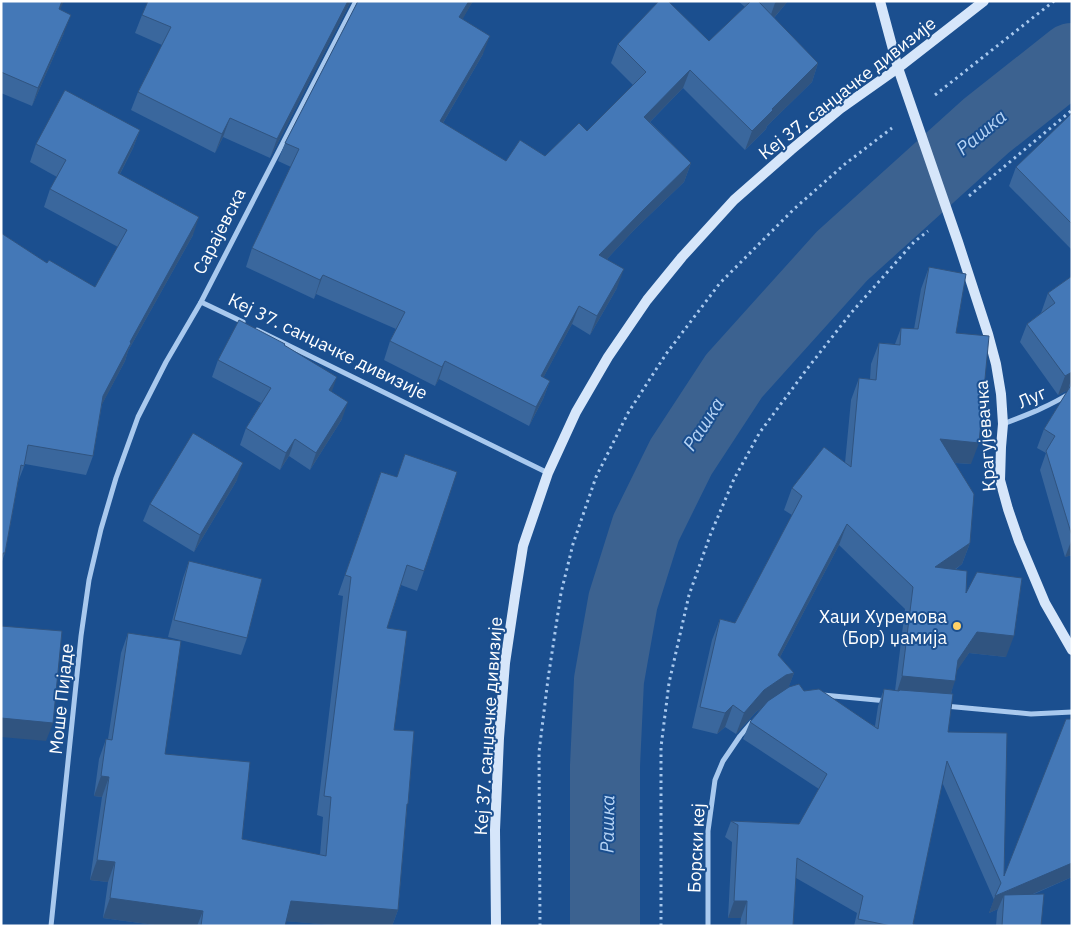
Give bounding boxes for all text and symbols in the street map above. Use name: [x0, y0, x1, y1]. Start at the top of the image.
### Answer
street label: Кеј 37. санџачке дивизије: [754, 11, 941, 165]
water label: Рашка: [951, 104, 1011, 160]
street label: Сарајевска: [187, 184, 251, 278]
street label: Кеј 37. санџачке дивизије: [224, 288, 432, 404]
street label: Крагујевачка: [970, 379, 1000, 493]
street label: Луг: [1014, 381, 1050, 413]
water label: Рашка: [677, 393, 729, 455]
place label: Хаџи Хуремова (Бор) џамија: [819, 605, 947, 649]
street label: Кеј 37. санџачке дивизије: [469, 616, 507, 836]
marker: Хаџи Хуремова (Бор) џамија: [951, 620, 963, 632]
street label: Моше Пијаде: [44, 642, 78, 756]
water label: Рашка: [594, 795, 620, 853]
street label: Борски кеј: [682, 803, 710, 893]

